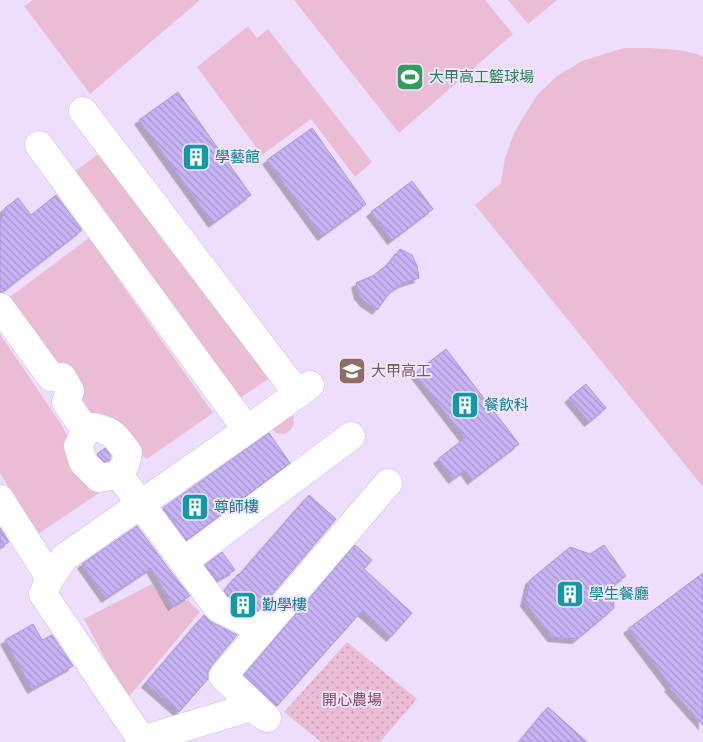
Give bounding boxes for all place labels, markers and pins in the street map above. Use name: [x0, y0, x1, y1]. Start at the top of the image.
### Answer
sports icon: 大甲高工籃球場: [395, 62, 425, 92]
place label: 大甲高工籃球場: [429, 67, 534, 86]
building icon: 學藝館: [181, 142, 211, 172]
place label: 學藝館: [215, 147, 260, 166]
school or university icon: 大甲高工: [337, 356, 367, 386]
place label: 大甲高工: [371, 361, 431, 380]
building icon: 餐飲科: [450, 390, 480, 420]
place label: 餐飲科: [484, 395, 529, 414]
building icon: 尊師樓: [180, 492, 210, 522]
place label: 尊師樓: [214, 497, 259, 516]
building icon: 學生餐廳: [555, 579, 585, 609]
place label: 學生餐廳: [589, 584, 649, 603]
building icon: 勤學樓: [228, 590, 258, 620]
place label: 勤學樓: [262, 595, 307, 614]

